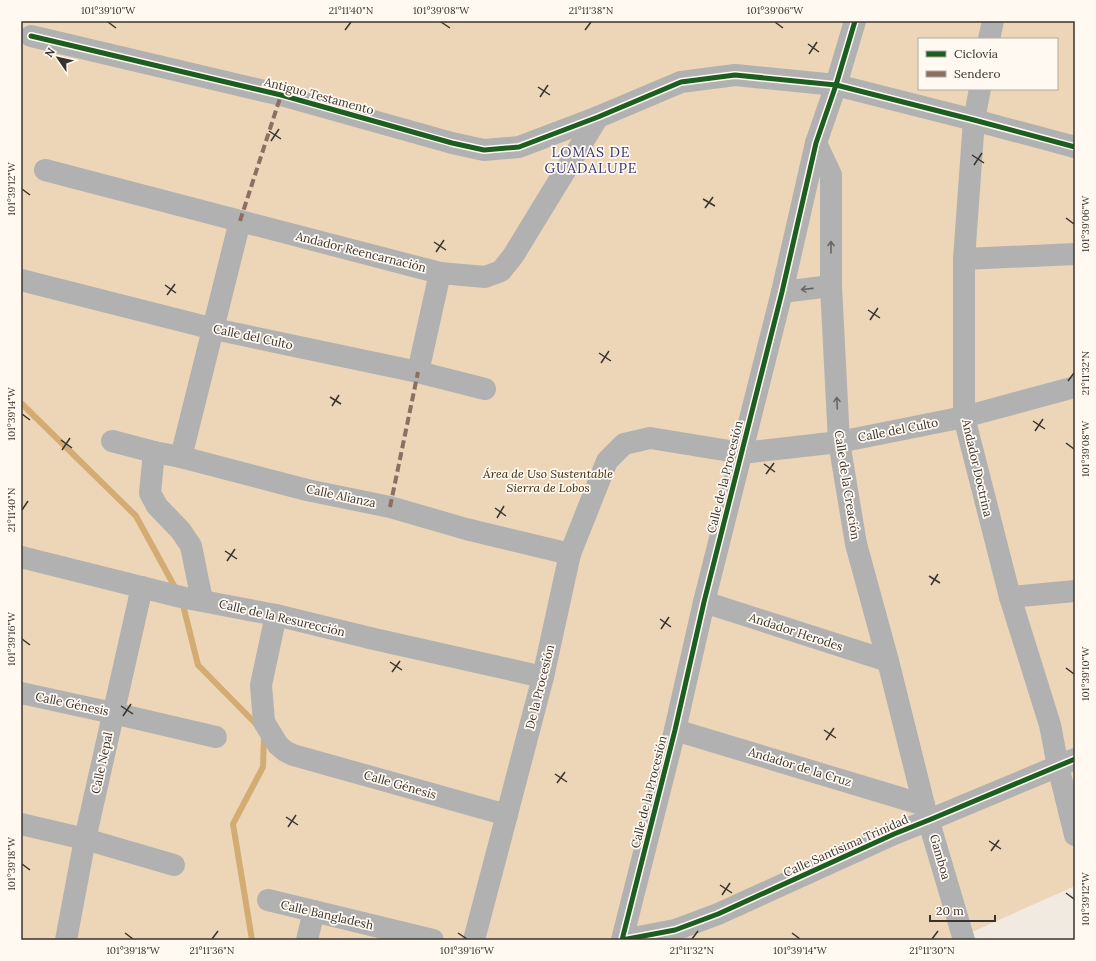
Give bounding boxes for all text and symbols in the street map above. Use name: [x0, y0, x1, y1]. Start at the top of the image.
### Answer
text: 101°39'10"W: [81, 4, 136, 17]
text: 21°11'40"N: [329, 4, 374, 17]
text: 101°39'08"W: [413, 4, 470, 17]
text: 21°11'38"N: [569, 4, 614, 17]
text: 101°39'06"W: [747, 4, 804, 17]
north arrow: [38, 38, 78, 78]
legend: [918, 38, 1058, 90]
text: N: [42, 45, 58, 60]
text: Ciclovía: [954, 46, 998, 61]
text: Sendero: [954, 66, 1000, 81]
street label: Antiguo Testamento: [262, 73, 376, 117]
district label: LOMAS DE GUADALUPE: [544, 143, 638, 177]
text: 101°39'12"W: [5, 161, 18, 216]
text: 101°39'06"W: [1079, 195, 1092, 252]
street label: Andador Reencarnación: [293, 228, 428, 275]
one-way arrow: [827, 241, 835, 254]
one-way arrow: [801, 285, 814, 293]
street label: Calle del Culto: [212, 321, 294, 352]
text: 21°11'32"N: [1079, 350, 1092, 395]
text: 101°39'14"W: [5, 386, 18, 441]
one-way arrow: [833, 397, 841, 410]
street label: Calle del Culto: [857, 414, 939, 445]
street label: Andador Doctrina: [959, 417, 996, 518]
street label: Calle de la Procesión: [703, 419, 746, 535]
text: 101°39'08"W: [1079, 420, 1092, 477]
street label: Calle de la Creación: [831, 429, 864, 541]
park label: Área de Uso Sustentable Sierra de Lobos: [482, 466, 613, 495]
street label: Calle Alianza: [305, 481, 377, 510]
text: 21°11'40"N: [5, 487, 18, 532]
street label: Calle de la Resurección: [218, 596, 347, 639]
street label: Andador Herodes: [746, 609, 845, 654]
text: 101°39'16"W: [5, 611, 18, 666]
street label: De la Procesión: [522, 643, 557, 731]
text: 101°39'10"W: [1079, 646, 1092, 701]
street label: Calle Génesis: [34, 688, 111, 719]
street label: Calle Nepal: [88, 731, 115, 795]
street label: Calle de la Procesión: [627, 734, 670, 850]
street label: Andador de la Cruz: [746, 743, 854, 789]
street label: Calle Génesis: [362, 767, 439, 802]
street label: Calle Santisima Trinidad: [781, 811, 911, 880]
street label: Gamboa: [927, 833, 954, 881]
text: 101°39'18"W: [5, 836, 18, 891]
text: 101°39'12"W: [1079, 871, 1092, 926]
street label: Calle Bangladesh: [279, 897, 375, 932]
scale bar: [930, 897, 995, 923]
text: 20 m: [936, 903, 964, 918]
text: 101°39'18"W: [106, 944, 161, 957]
text: 21°11'36"N: [190, 944, 235, 957]
text: 101°39'16"W: [440, 944, 495, 957]
text: 21°11'32"N: [670, 944, 715, 957]
text: 101°39'14"W: [773, 944, 828, 957]
text: 21°11'30"N: [909, 944, 955, 957]

